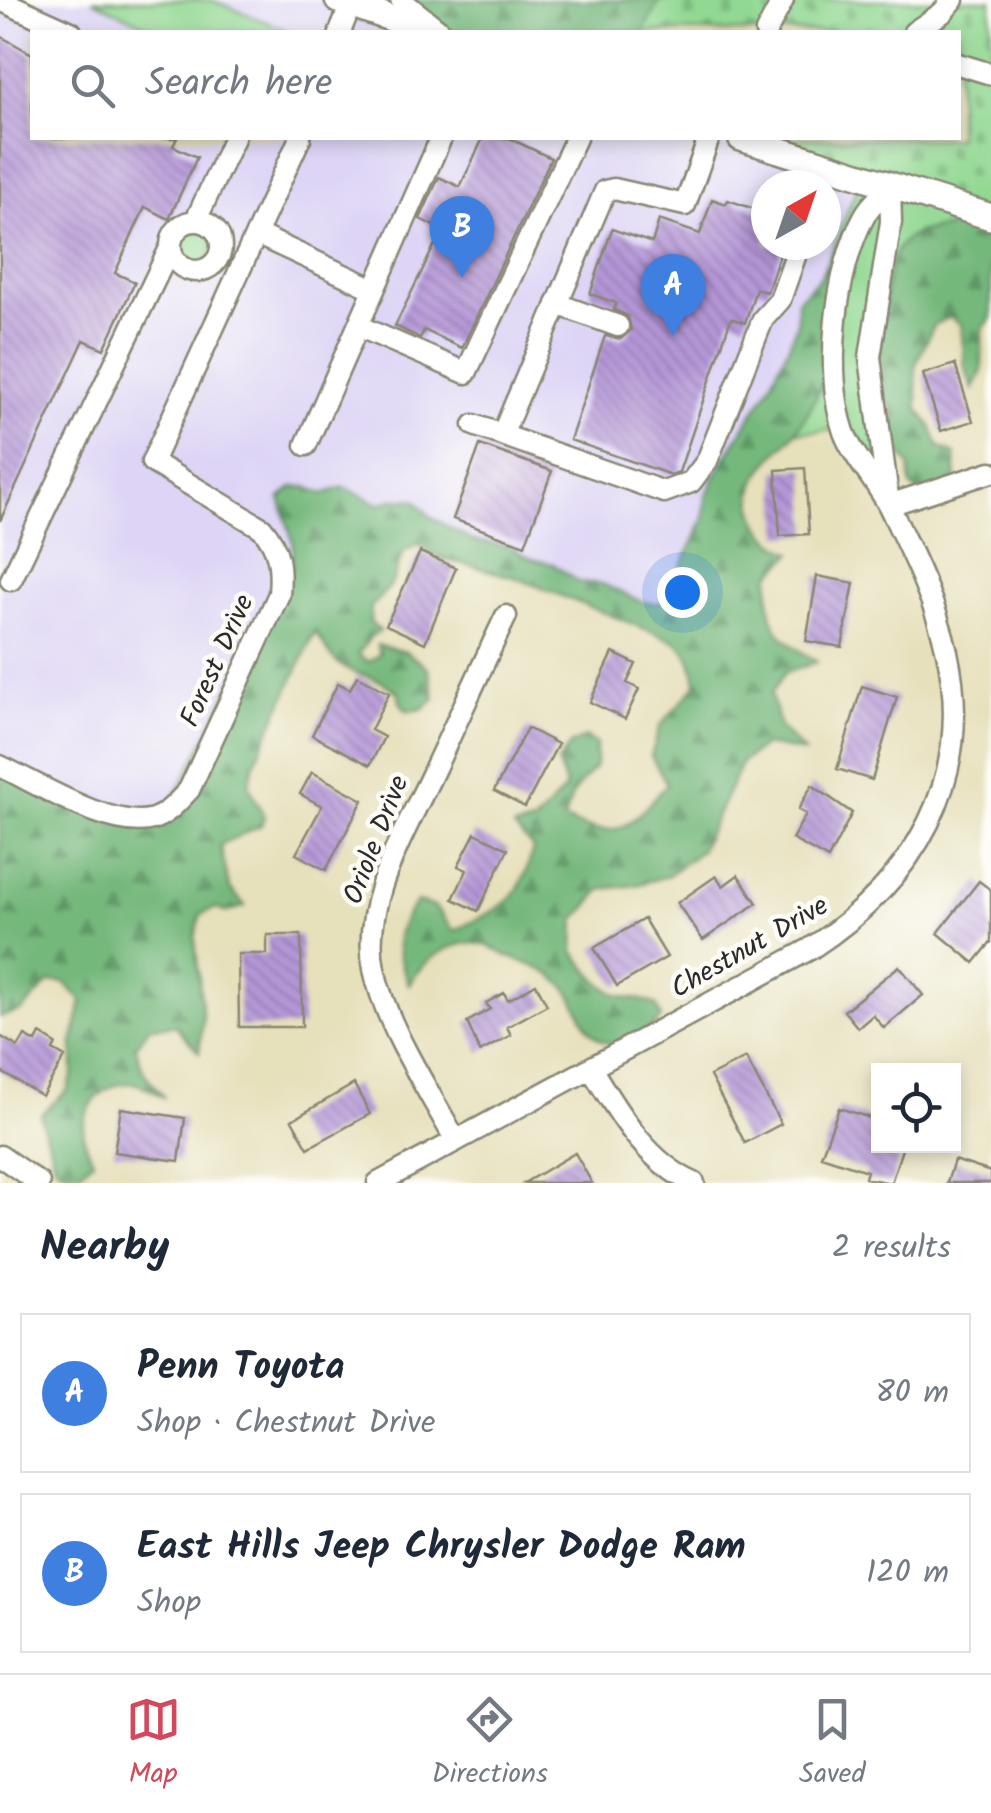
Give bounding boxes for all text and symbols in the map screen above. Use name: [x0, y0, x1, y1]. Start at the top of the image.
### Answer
search box: [30, 30, 961, 140]
text: Search here: [145, 55, 332, 115]
icon: search: [65, 58, 120, 113]
north arrow: [751, 170, 841, 260]
pin: B: [430, 196, 494, 278]
pin: A: [640, 254, 706, 336]
your location: [657, 567, 708, 618]
street label: Forest Drive: [169, 587, 268, 735]
street label: Oriole Drive: [332, 769, 422, 911]
street label: Chestnut Drive: [663, 884, 838, 1011]
map controls: [871, 1063, 961, 1153]
button: locate: [871, 1063, 961, 1153]
text: Nearby: [40, 1215, 169, 1282]
text: 2 results: [832, 1223, 951, 1274]
text: Penn Toyota: [137, 1338, 345, 1398]
text: A: [64, 1368, 85, 1419]
text: 80 m: [875, 1368, 949, 1419]
text: Shop · Chestnut Drive: [137, 1398, 435, 1449]
text: East Hills Jeep Chrysler Dodge Ram: [137, 1518, 746, 1578]
text: B: [65, 1548, 84, 1599]
text: 120 m: [866, 1548, 949, 1599]
text: Shop: [137, 1578, 201, 1629]
tab: Map: [126, 1692, 181, 1797]
tab: Directions: [432, 1692, 548, 1797]
tab: Saved: [799, 1692, 865, 1797]

